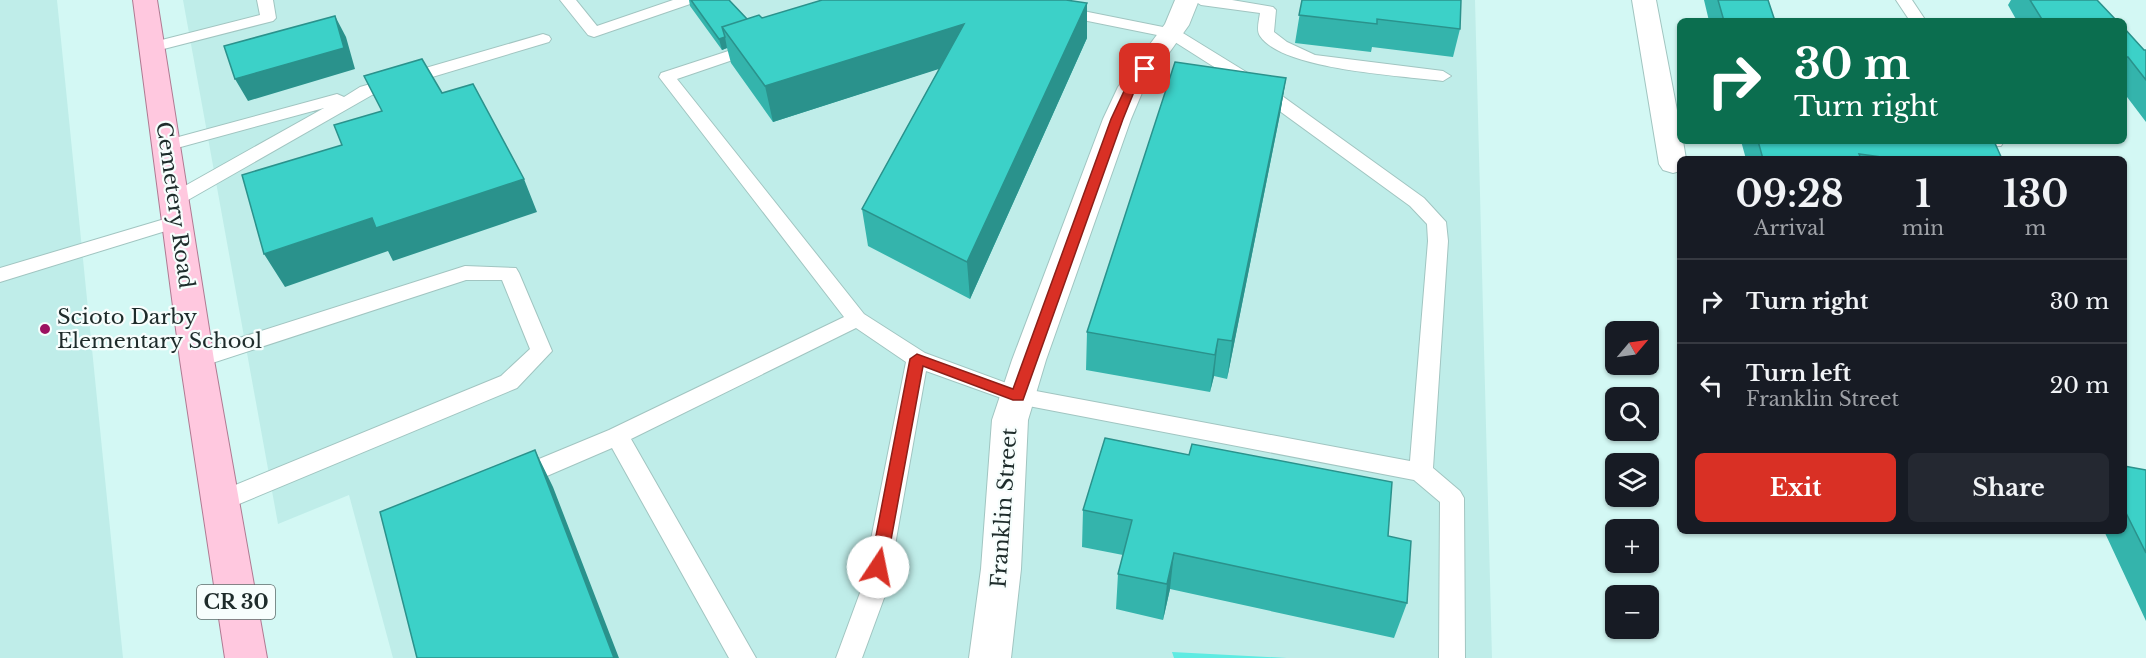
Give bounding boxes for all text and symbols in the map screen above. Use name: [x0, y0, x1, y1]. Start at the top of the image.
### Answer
text: 30 m: [1794, 38, 1910, 90]
icon: right: [1695, 42, 1773, 120]
pin: [1119, 43, 1170, 94]
icon: arrive: [1128, 52, 1161, 85]
text: Turn right: [1794, 90, 1938, 123]
street label: Cemetery Road: [150, 120, 200, 290]
text: 09:28: [1736, 172, 1844, 217]
text: 1: [1915, 172, 1931, 217]
text: 130: [2003, 172, 2068, 217]
text: Arrival: [1754, 216, 1825, 240]
text: min: [1902, 216, 1944, 240]
text: m: [2025, 216, 2046, 240]
icon: right: [1695, 285, 1728, 318]
text: Turn right: [1746, 288, 1868, 315]
text: 30 m: [2050, 288, 2109, 315]
place label: Scioto Darby Elementary School: [57, 304, 262, 354]
north arrow: [1605, 321, 1659, 375]
map controls: [1605, 321, 1659, 639]
marker: Scioto Darby Elementary School: [38, 322, 52, 336]
text: Turn left: [1746, 360, 1851, 387]
icon: left: [1695, 369, 1728, 402]
text: 20 m: [2050, 372, 2109, 399]
button: search: [1605, 387, 1659, 441]
text: Franklin Street: [1746, 387, 1899, 411]
street label: Franklin Street: [985, 427, 1023, 589]
button: layers: [1605, 453, 1659, 507]
button: Exit: [1695, 453, 1896, 522]
button: Share: [1908, 453, 2109, 522]
button: +: [1605, 519, 1659, 573]
position arrow: [846, 535, 910, 599]
road number: CR 30: [197, 585, 275, 619]
button: −: [1605, 585, 1659, 639]

